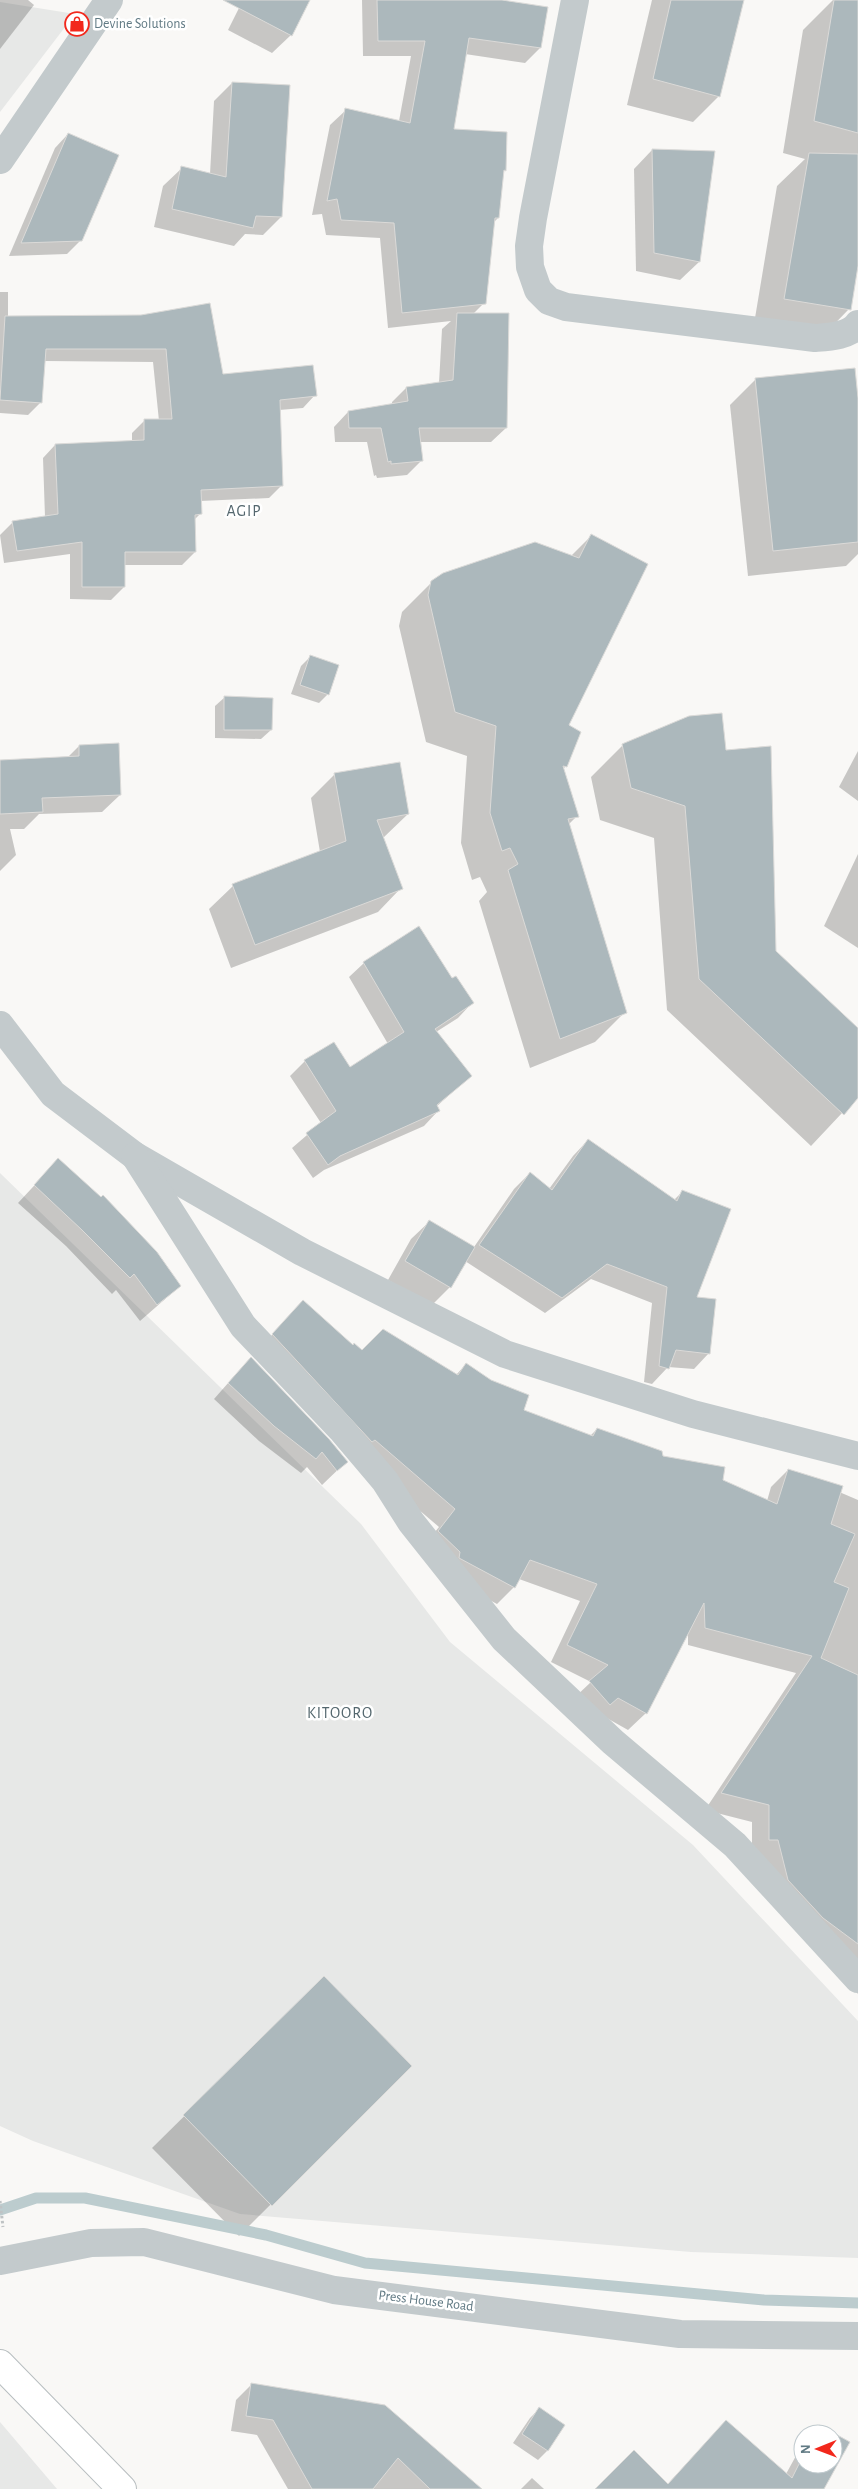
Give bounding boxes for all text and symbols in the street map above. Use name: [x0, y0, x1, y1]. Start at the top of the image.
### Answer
shop icon: Devine Solutions: [64, 11, 90, 37]
place label: Devine Solutions: [94, 17, 186, 31]
district label: AGIP: [226, 503, 262, 519]
district label: KITOORO: [307, 1705, 373, 1721]
street label: Press House Road: [378, 2288, 474, 2314]
north arrow: [793, 2424, 843, 2474]
text: N: [799, 2444, 813, 2454]

